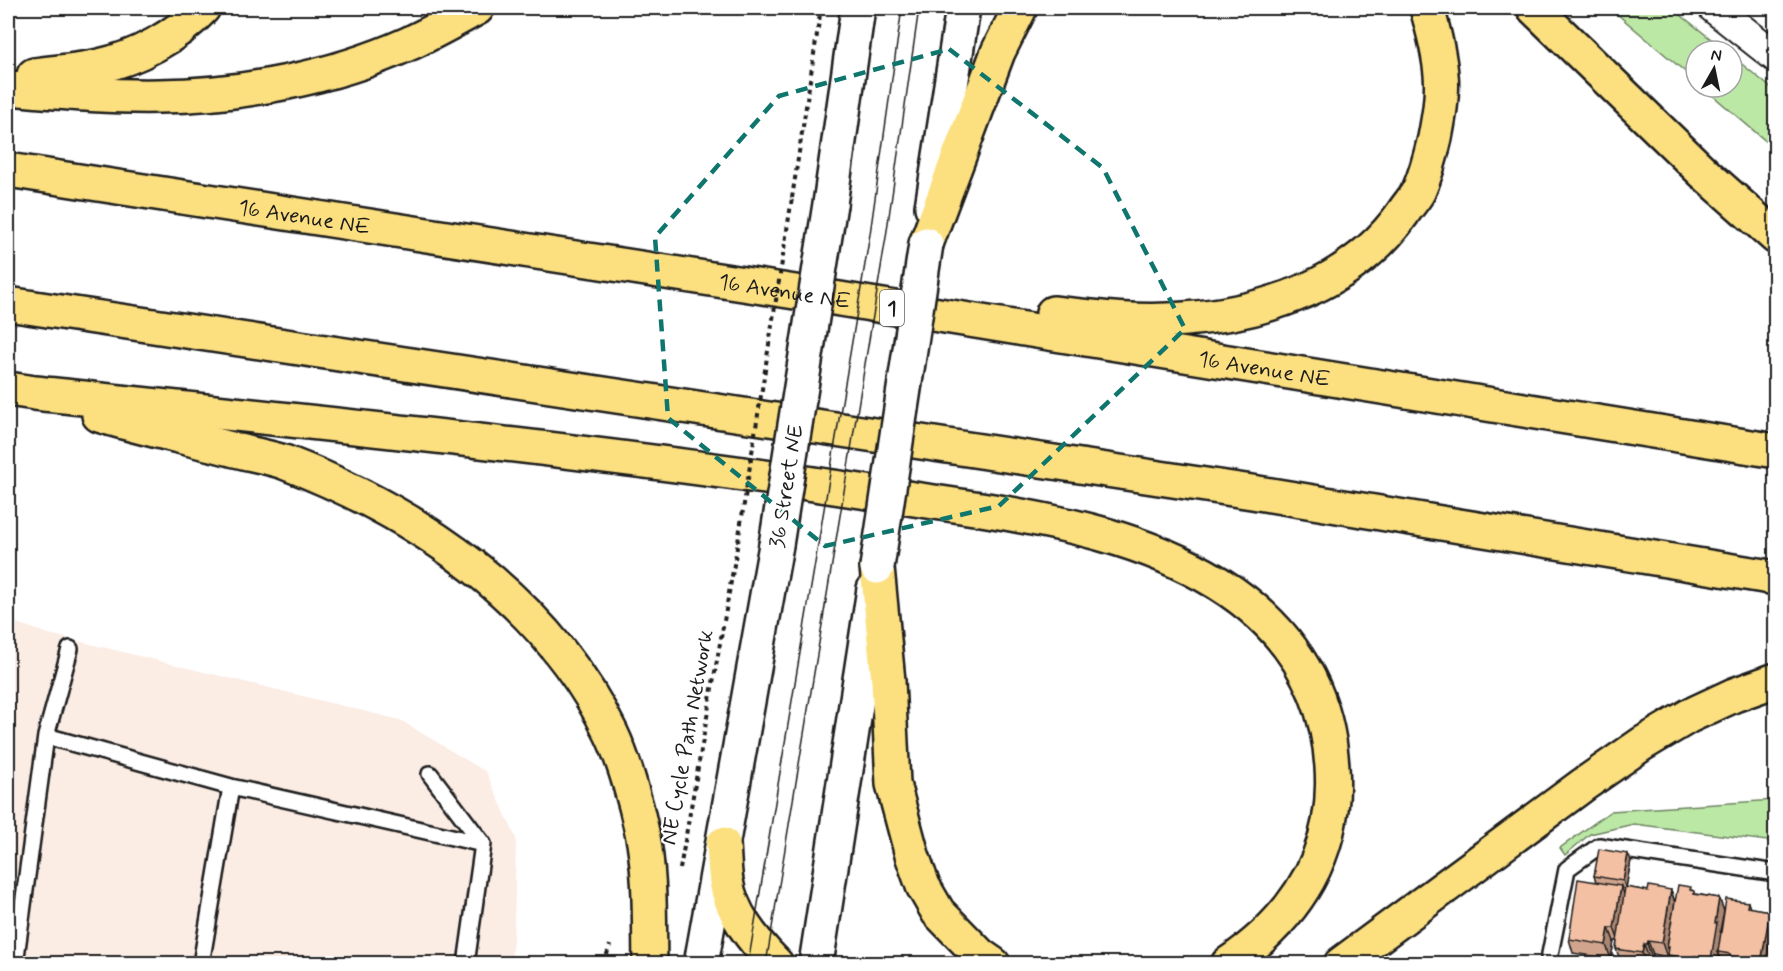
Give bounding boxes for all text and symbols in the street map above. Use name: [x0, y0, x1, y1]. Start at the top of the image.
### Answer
north arrow: [1684, 39, 1744, 99]
text: N: [1709, 44, 1723, 67]
street label: 16 Avenue NE: [236, 194, 372, 242]
street label: 16 Avenue NE: [716, 268, 852, 316]
road number: 1: [880, 290, 904, 326]
street label: 16 Avenue NE: [1196, 345, 1332, 394]
street label: 36 Street NE: [763, 422, 811, 550]
street label: NE Cycle Path Network: [655, 628, 721, 847]

